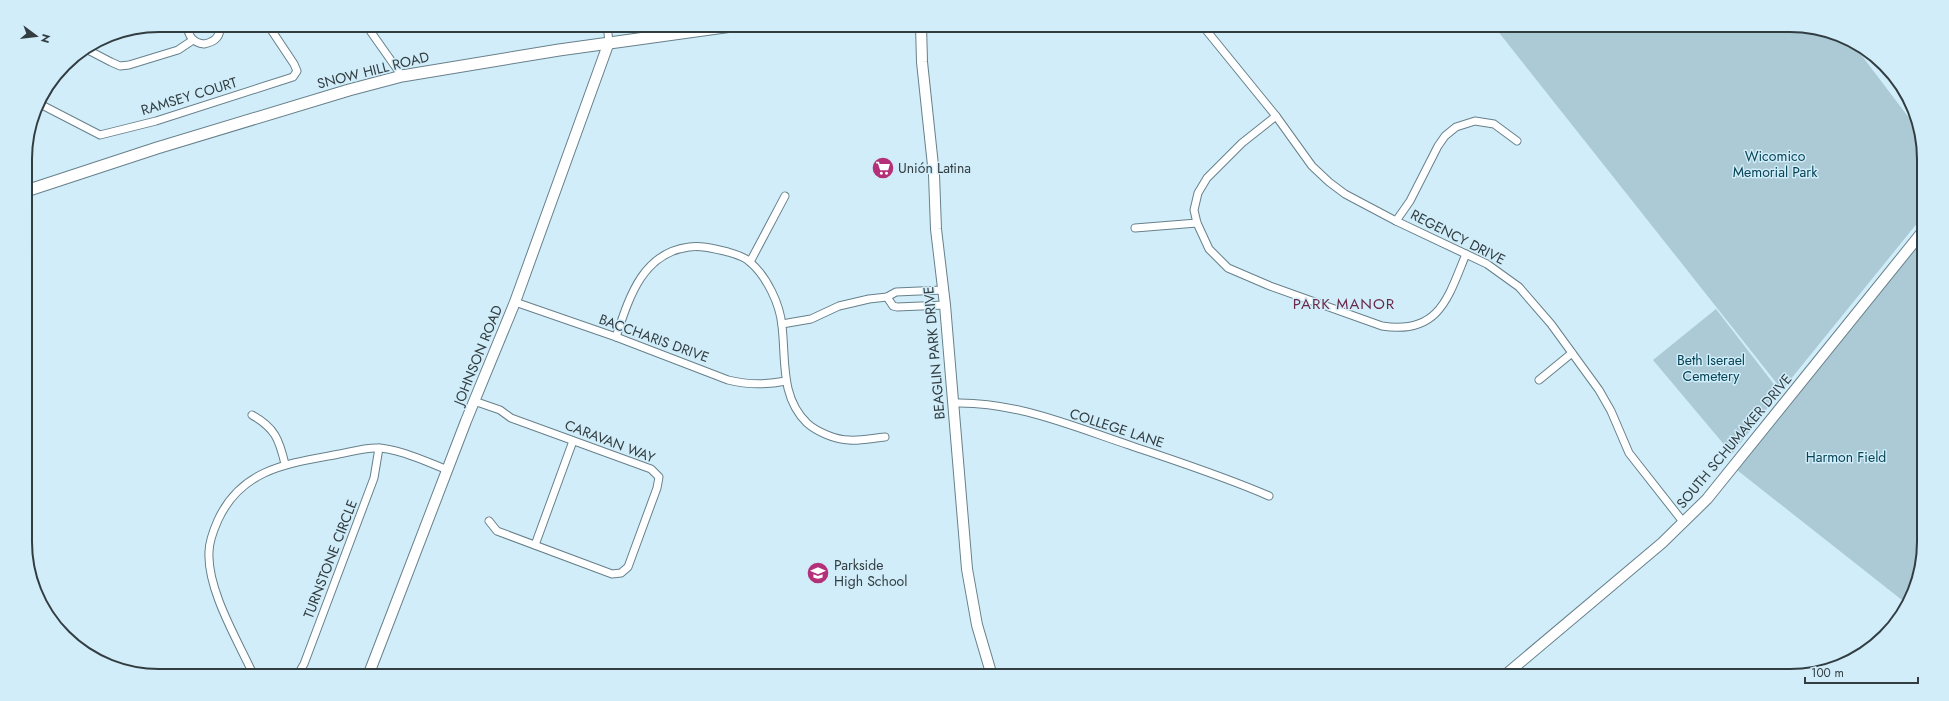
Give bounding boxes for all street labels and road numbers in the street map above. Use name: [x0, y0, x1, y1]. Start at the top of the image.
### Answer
street label: SNOW HILL ROAD: [315, 46, 431, 94]
street label: RAMSEY COURT: [138, 72, 240, 120]
street label: REGENCY DRIVE: [1407, 205, 1509, 269]
street label: BEAGLIN PARK DRIVE: [918, 286, 950, 420]
street label: JOHNSON ROAD: [448, 302, 507, 410]
street label: BACCHARIS DRIVE: [596, 309, 712, 367]
street label: SOUTH SCHUMAKER DRIVE: [1672, 369, 1796, 513]
street label: COLLEGE LANE: [1067, 403, 1167, 453]
street label: CARAVAN WAY: [562, 415, 658, 467]
street label: TURNSTONE CIRCLE: [298, 497, 362, 621]

